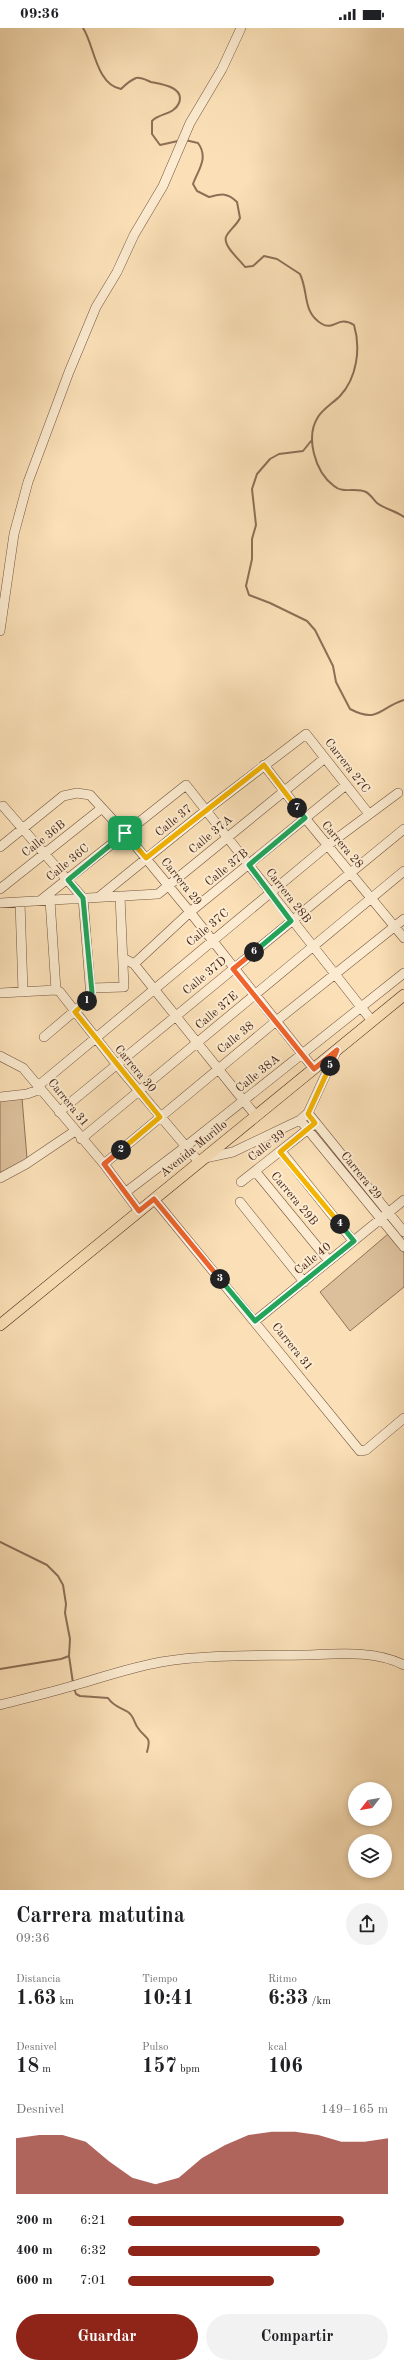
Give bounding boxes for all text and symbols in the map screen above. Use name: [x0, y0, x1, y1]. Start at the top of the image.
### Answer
text: 09:36: [20, 7, 59, 22]
street label: Carrera 27C: [322, 736, 372, 796]
pin: 7: [287, 798, 307, 818]
text: 7: [294, 802, 300, 813]
street label: Calle 37: [153, 803, 195, 839]
street label: Calle 37A: [187, 814, 235, 856]
pin: [108, 816, 142, 850]
street label: Calle 36B: [20, 818, 68, 860]
street label: Carrera 28: [319, 819, 365, 871]
icon: arrive: [114, 822, 136, 844]
street label: Calle 36C: [44, 842, 92, 884]
street label: Calle 37B: [203, 847, 251, 889]
street label: Carrera 29: [158, 856, 204, 908]
street label: Carrera 28B: [263, 866, 313, 926]
street label: Calle 37C: [184, 907, 232, 949]
pin: 6: [244, 942, 264, 962]
text: 6: [251, 946, 257, 957]
street label: Calle 37D: [181, 954, 229, 998]
street label: Calle 37E: [193, 990, 241, 1032]
pin: 1: [77, 991, 97, 1011]
text: 1: [84, 995, 90, 1006]
street label: Calle 38: [215, 1020, 257, 1056]
street label: Carrera 30: [112, 1043, 158, 1095]
street label: Calle 38A: [234, 1053, 282, 1095]
pin: 5: [320, 1056, 340, 1076]
text: 5: [327, 1060, 333, 1071]
street label: Carrera 31: [45, 1077, 91, 1129]
street label: Avenida Murillo: [158, 1118, 230, 1179]
street label: Calle 39: [246, 1128, 288, 1164]
pin: 2: [111, 1140, 131, 1160]
text: 2: [118, 1144, 124, 1155]
street label: Carrera 29: [338, 1150, 384, 1202]
street label: Carrera 29B: [268, 1170, 320, 1228]
pin: 4: [330, 1214, 350, 1234]
text: 4: [337, 1218, 343, 1229]
street label: Calle 40: [292, 1241, 334, 1277]
pin: 3: [210, 1269, 230, 1289]
text: 3: [217, 1273, 223, 1284]
street label: Carrera 31: [269, 1321, 315, 1373]
north arrow: [348, 1782, 392, 1826]
map controls: [348, 1782, 392, 1878]
button: layers: [348, 1834, 392, 1878]
button: share: [346, 1903, 388, 1945]
text: Carrera matutina: [16, 1905, 185, 1927]
text: 09:36: [16, 1932, 50, 1945]
text: Distancia: [16, 1974, 61, 1985]
text: Tiempo: [142, 1974, 178, 1985]
text: Ritmo: [268, 1974, 297, 1985]
text: 1.63: [16, 1989, 56, 2009]
text: 10:41: [142, 1989, 194, 2009]
text: 6:33: [268, 1989, 308, 2009]
text: km: [56, 1996, 74, 2007]
text: /km: [308, 1996, 331, 2007]
text: Desnivel: [16, 2042, 57, 2053]
text: Pulso: [142, 2042, 169, 2053]
text: kcal: [268, 2042, 287, 2053]
text: 18: [16, 2057, 39, 2077]
text: 157: [142, 2057, 177, 2077]
text: 106: [268, 2057, 303, 2077]
text: m: [39, 2064, 51, 2075]
text: bpm: [177, 2064, 200, 2075]
text: Desnivel: [16, 2103, 64, 2116]
text: 149–165 m: [321, 2103, 388, 2116]
text: 200 m: [16, 2214, 53, 2227]
text: 6:21: [80, 2214, 106, 2227]
text: 400 m: [16, 2244, 53, 2257]
text: 6:32: [80, 2244, 106, 2257]
text: 600 m: [16, 2274, 53, 2287]
text: 7:01: [80, 2274, 106, 2287]
button: Guardar: [16, 2314, 198, 2360]
button: Compartir: [206, 2314, 388, 2360]

